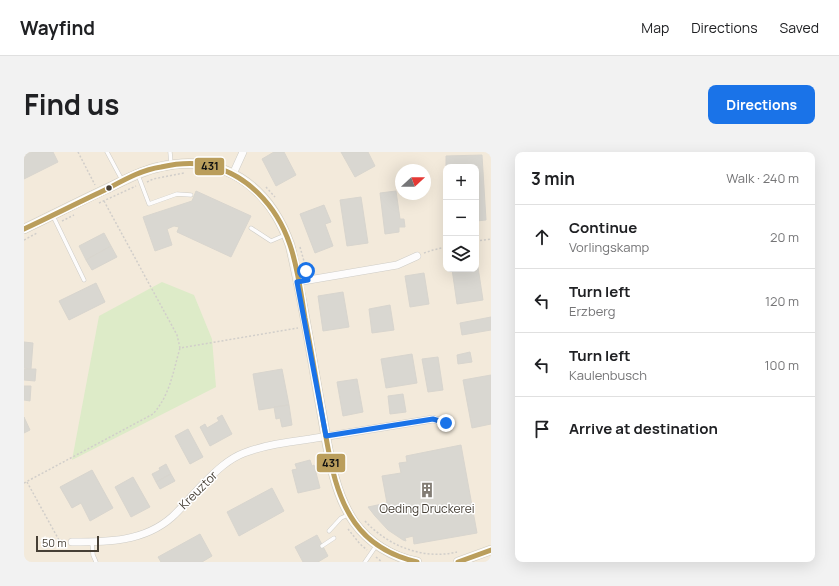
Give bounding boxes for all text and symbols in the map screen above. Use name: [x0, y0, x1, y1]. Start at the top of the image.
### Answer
text: Wayfind: [20, 15, 95, 41]
text: Map: [641, 18, 669, 37]
text: Directions: [691, 18, 758, 37]
text: Saved: [780, 18, 819, 37]
text: Find us: [24, 85, 119, 123]
button: Directions: [708, 85, 815, 124]
line badge: 431: [194, 157, 225, 176]
text: 431: [201, 158, 219, 173]
north arrow: [395, 164, 431, 200]
map controls: [443, 164, 479, 272]
button: +: [443, 164, 479, 200]
text: 3 min: [531, 167, 575, 190]
text: Walk · 240 m: [726, 169, 799, 187]
unlabelled marker: [104, 183, 114, 193]
button: −: [443, 200, 479, 236]
text: Continue: [569, 217, 637, 238]
icon: ahead: [531, 226, 553, 248]
text: 20 m: [770, 228, 799, 246]
button: layers: [443, 236, 479, 272]
text: Vorlingskamp: [569, 238, 649, 256]
route start: [297, 262, 315, 280]
text: Turn left: [569, 281, 631, 302]
icon: left: [531, 290, 553, 312]
text: 120 m: [765, 292, 799, 310]
text: Erzberg: [569, 302, 615, 320]
text: Turn left: [569, 345, 631, 366]
icon: left: [531, 354, 553, 376]
text: 100 m: [764, 356, 799, 374]
text: Kaulenbusch: [569, 366, 647, 384]
route end: [437, 414, 455, 432]
icon: arrive: [531, 418, 553, 440]
text: Arrive at destination: [569, 418, 718, 439]
line badge: 431: [316, 453, 346, 473]
text: 431: [322, 455, 340, 470]
street label: Kreuztor: [175, 467, 221, 513]
building icon: Oeding Druckerei: [418, 481, 436, 499]
place label: Oeding Druckerei: [379, 500, 475, 517]
scale bar: [36, 534, 99, 553]
text: 50 m: [42, 535, 67, 550]

